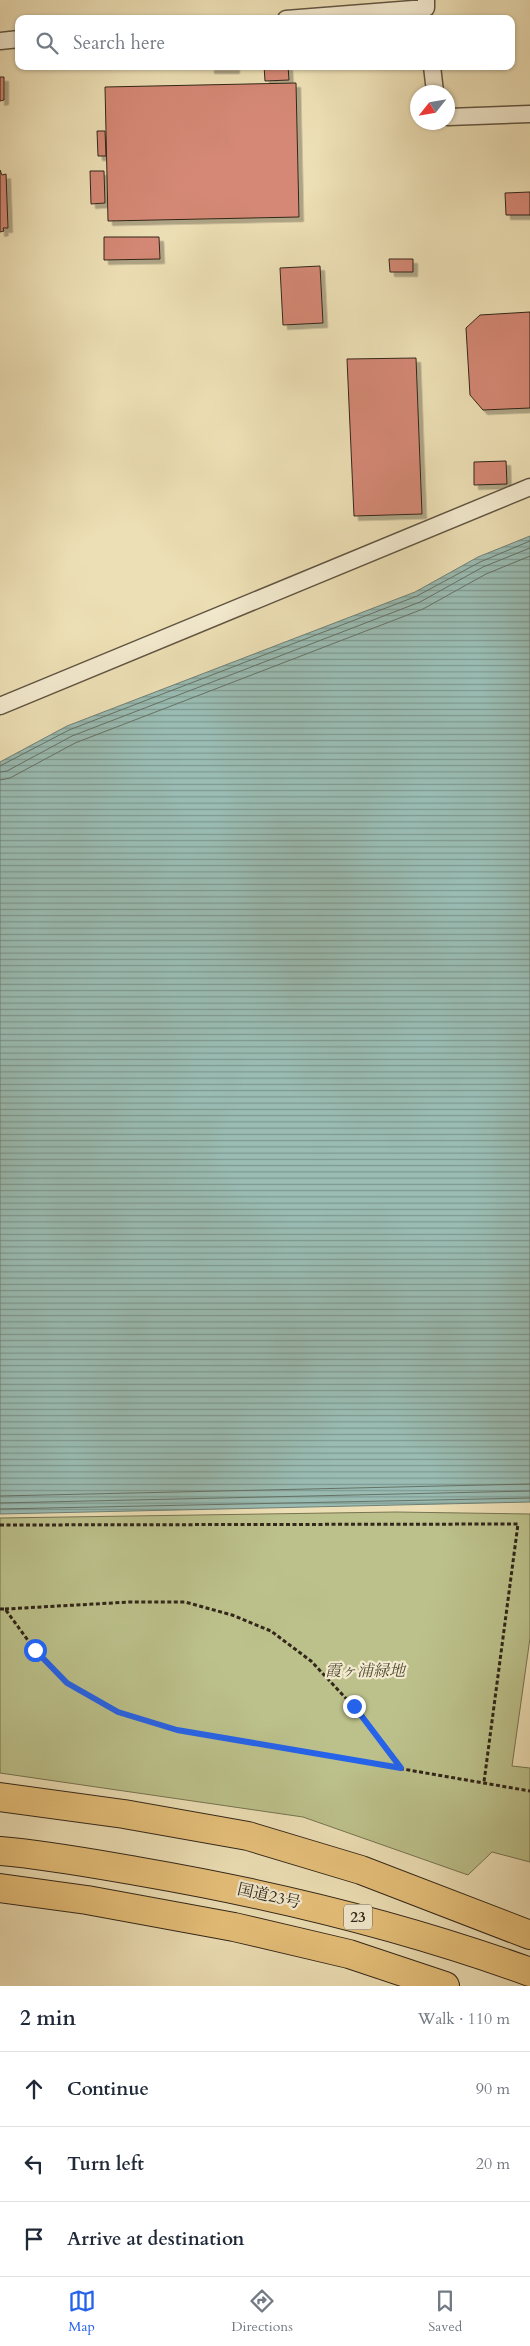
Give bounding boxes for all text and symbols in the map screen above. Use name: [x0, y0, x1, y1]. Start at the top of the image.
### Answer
search box: [15, 15, 515, 70]
icon: search: [33, 29, 61, 57]
text: Search here: [73, 30, 165, 56]
north arrow: [410, 85, 455, 130]
route start: [24, 1639, 47, 1662]
park label: 霞ヶ浦緑地: [325, 1660, 407, 1682]
route end: [343, 1695, 366, 1718]
street label: 国道23号: [235, 1878, 303, 1914]
road number: 23: [344, 1904, 372, 1930]
text: 2 min: [20, 2004, 76, 2033]
text: Walk · 110 m: [418, 2008, 510, 2030]
icon: ahead: [20, 2075, 48, 2103]
text: Continue: [67, 2076, 149, 2102]
text: 90 m: [476, 2078, 510, 2100]
icon: left: [20, 2150, 48, 2178]
text: Turn left: [67, 2151, 144, 2177]
text: 20 m: [476, 2153, 510, 2175]
icon: arrive: [20, 2225, 48, 2253]
text: Arrive at destination: [67, 2226, 244, 2252]
tab: Map: [68, 2287, 96, 2336]
tab: Directions: [231, 2287, 293, 2336]
tab: Saved: [428, 2287, 462, 2336]

